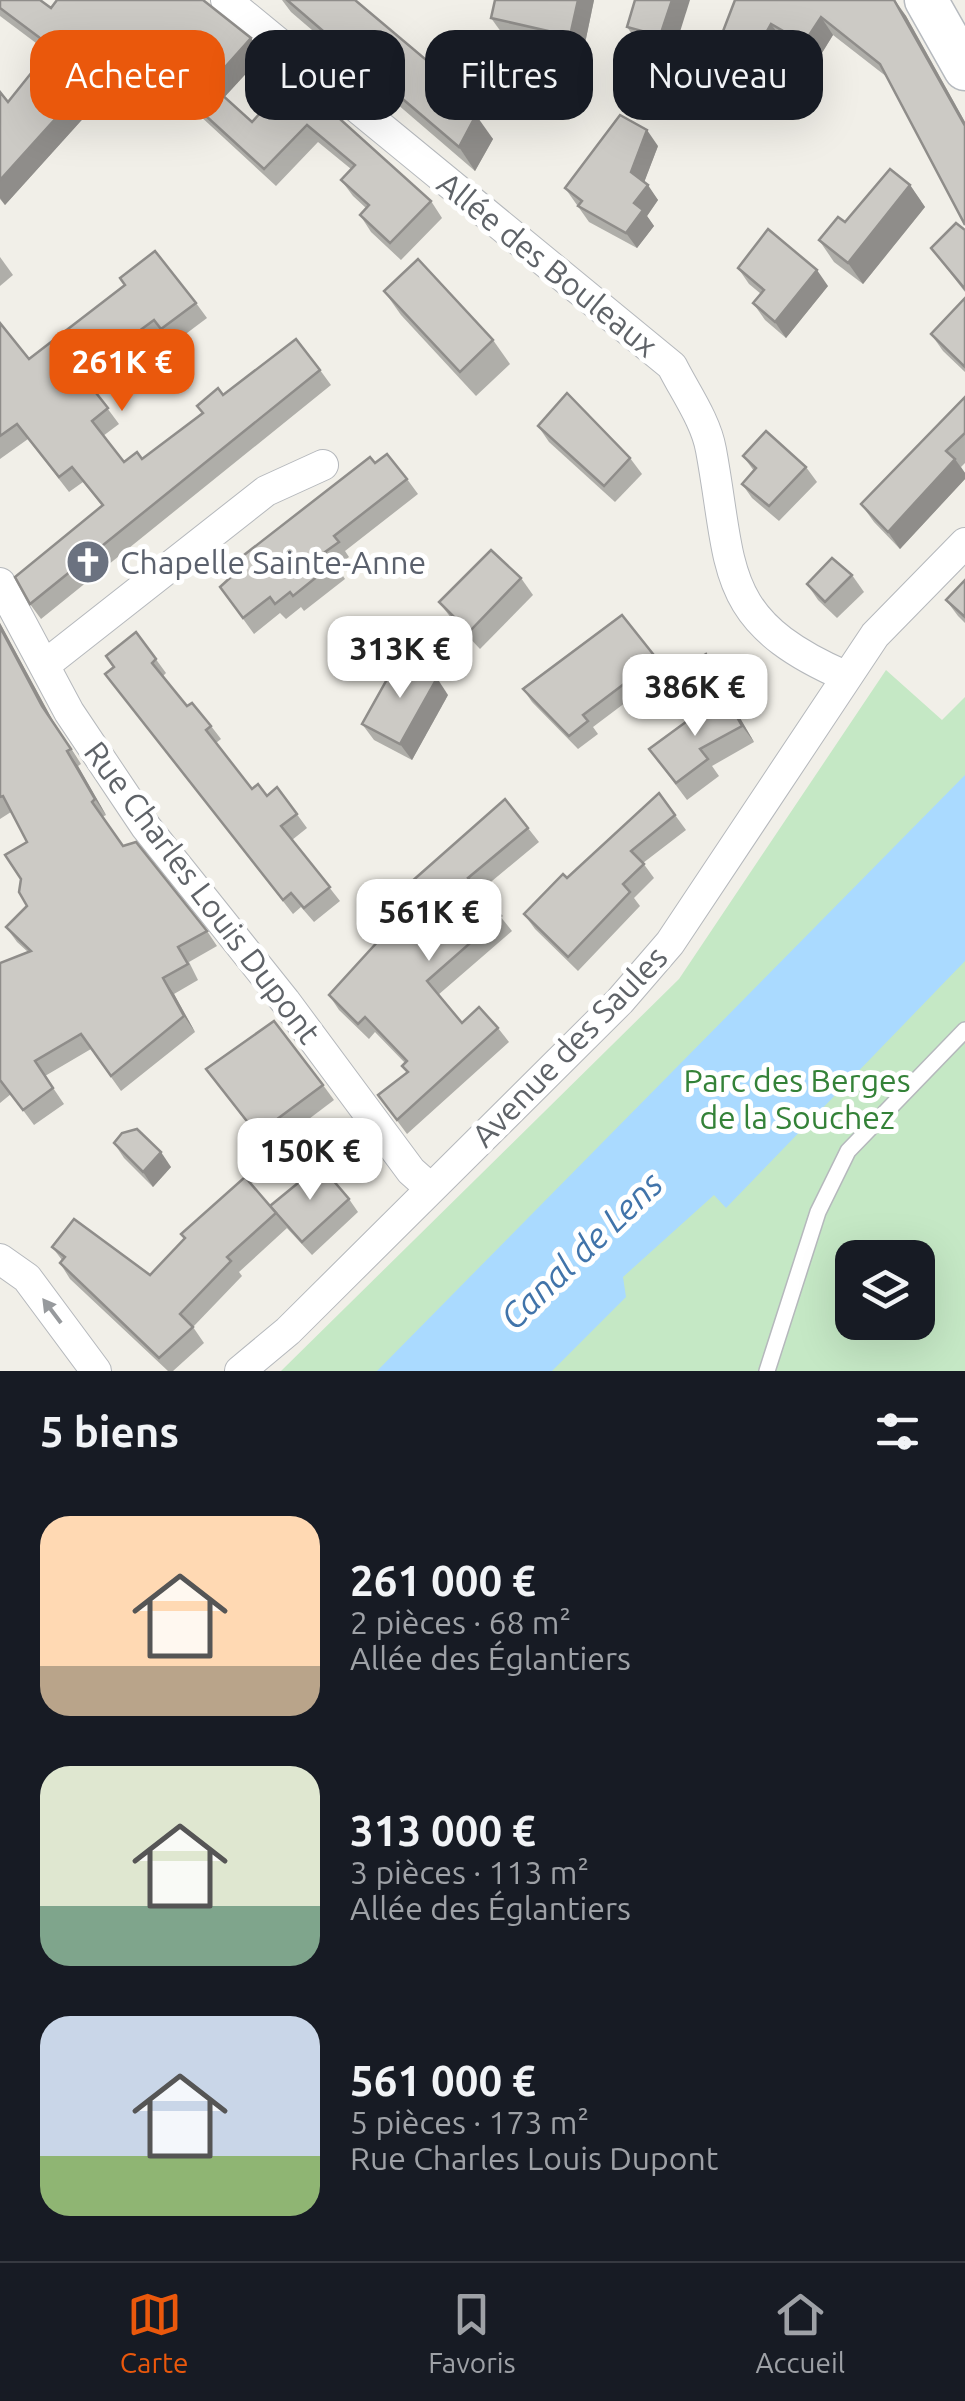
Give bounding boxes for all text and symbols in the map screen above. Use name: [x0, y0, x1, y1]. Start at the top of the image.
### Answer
chip: Acheter: [30, 30, 225, 120]
chip: Louer: [245, 30, 405, 120]
chip: Filtres: [425, 30, 593, 120]
chip: Nouveau: [613, 30, 823, 120]
street label: Allée des Bouleaux: [431, 164, 665, 364]
pin: 261K €: [41, 329, 203, 414]
text: 261K €: [71, 343, 173, 379]
church icon: Chapelle Sainte-Anne: [65, 539, 111, 585]
place label: Chapelle Sainte-Anne: [120, 544, 426, 580]
pin: 313K €: [319, 616, 481, 701]
text: 313K €: [349, 630, 451, 666]
pin: 386K €: [614, 654, 776, 739]
text: 386K €: [644, 668, 746, 704]
street label: Rue Charles Louis Dupont: [78, 734, 328, 1050]
pin: 561K €: [348, 879, 510, 964]
text: 561K €: [378, 893, 480, 929]
street label: Avenue des Saules: [464, 938, 674, 1154]
park label: Parc des Berges de la Souchez: [683, 1062, 911, 1135]
pin: 150K €: [229, 1118, 391, 1203]
text: 150K €: [259, 1132, 361, 1168]
water label: Canal de Lens: [492, 1163, 670, 1337]
map controls: [835, 1240, 935, 1340]
button: layers: [835, 1240, 935, 1340]
one-way arrow: [42, 1298, 62, 1324]
icon: filters: [870, 1404, 925, 1459]
text: 5 biens: [40, 1408, 179, 1455]
icon: home: [120, 1556, 240, 1676]
text: 261 000 €: [350, 1557, 536, 1604]
text: 2 pièces · 68 m²: [350, 1604, 571, 1640]
text: Allée des Églantiers: [350, 1640, 631, 1676]
icon: home: [120, 1806, 240, 1926]
text: 313 000 €: [350, 1807, 536, 1854]
text: 3 pièces · 113 m²: [350, 1854, 589, 1890]
text: Allée des Églantiers: [350, 1890, 631, 1926]
icon: home: [120, 2056, 240, 2176]
text: 561 000 €: [350, 2057, 536, 2104]
text: 5 pièces · 173 m²: [350, 2104, 589, 2140]
text: Rue Charles Louis Dupont: [350, 2140, 718, 2176]
tab: Carte: [120, 2287, 188, 2378]
tab: Favoris: [428, 2287, 516, 2378]
tab: Accueil: [755, 2287, 845, 2378]

